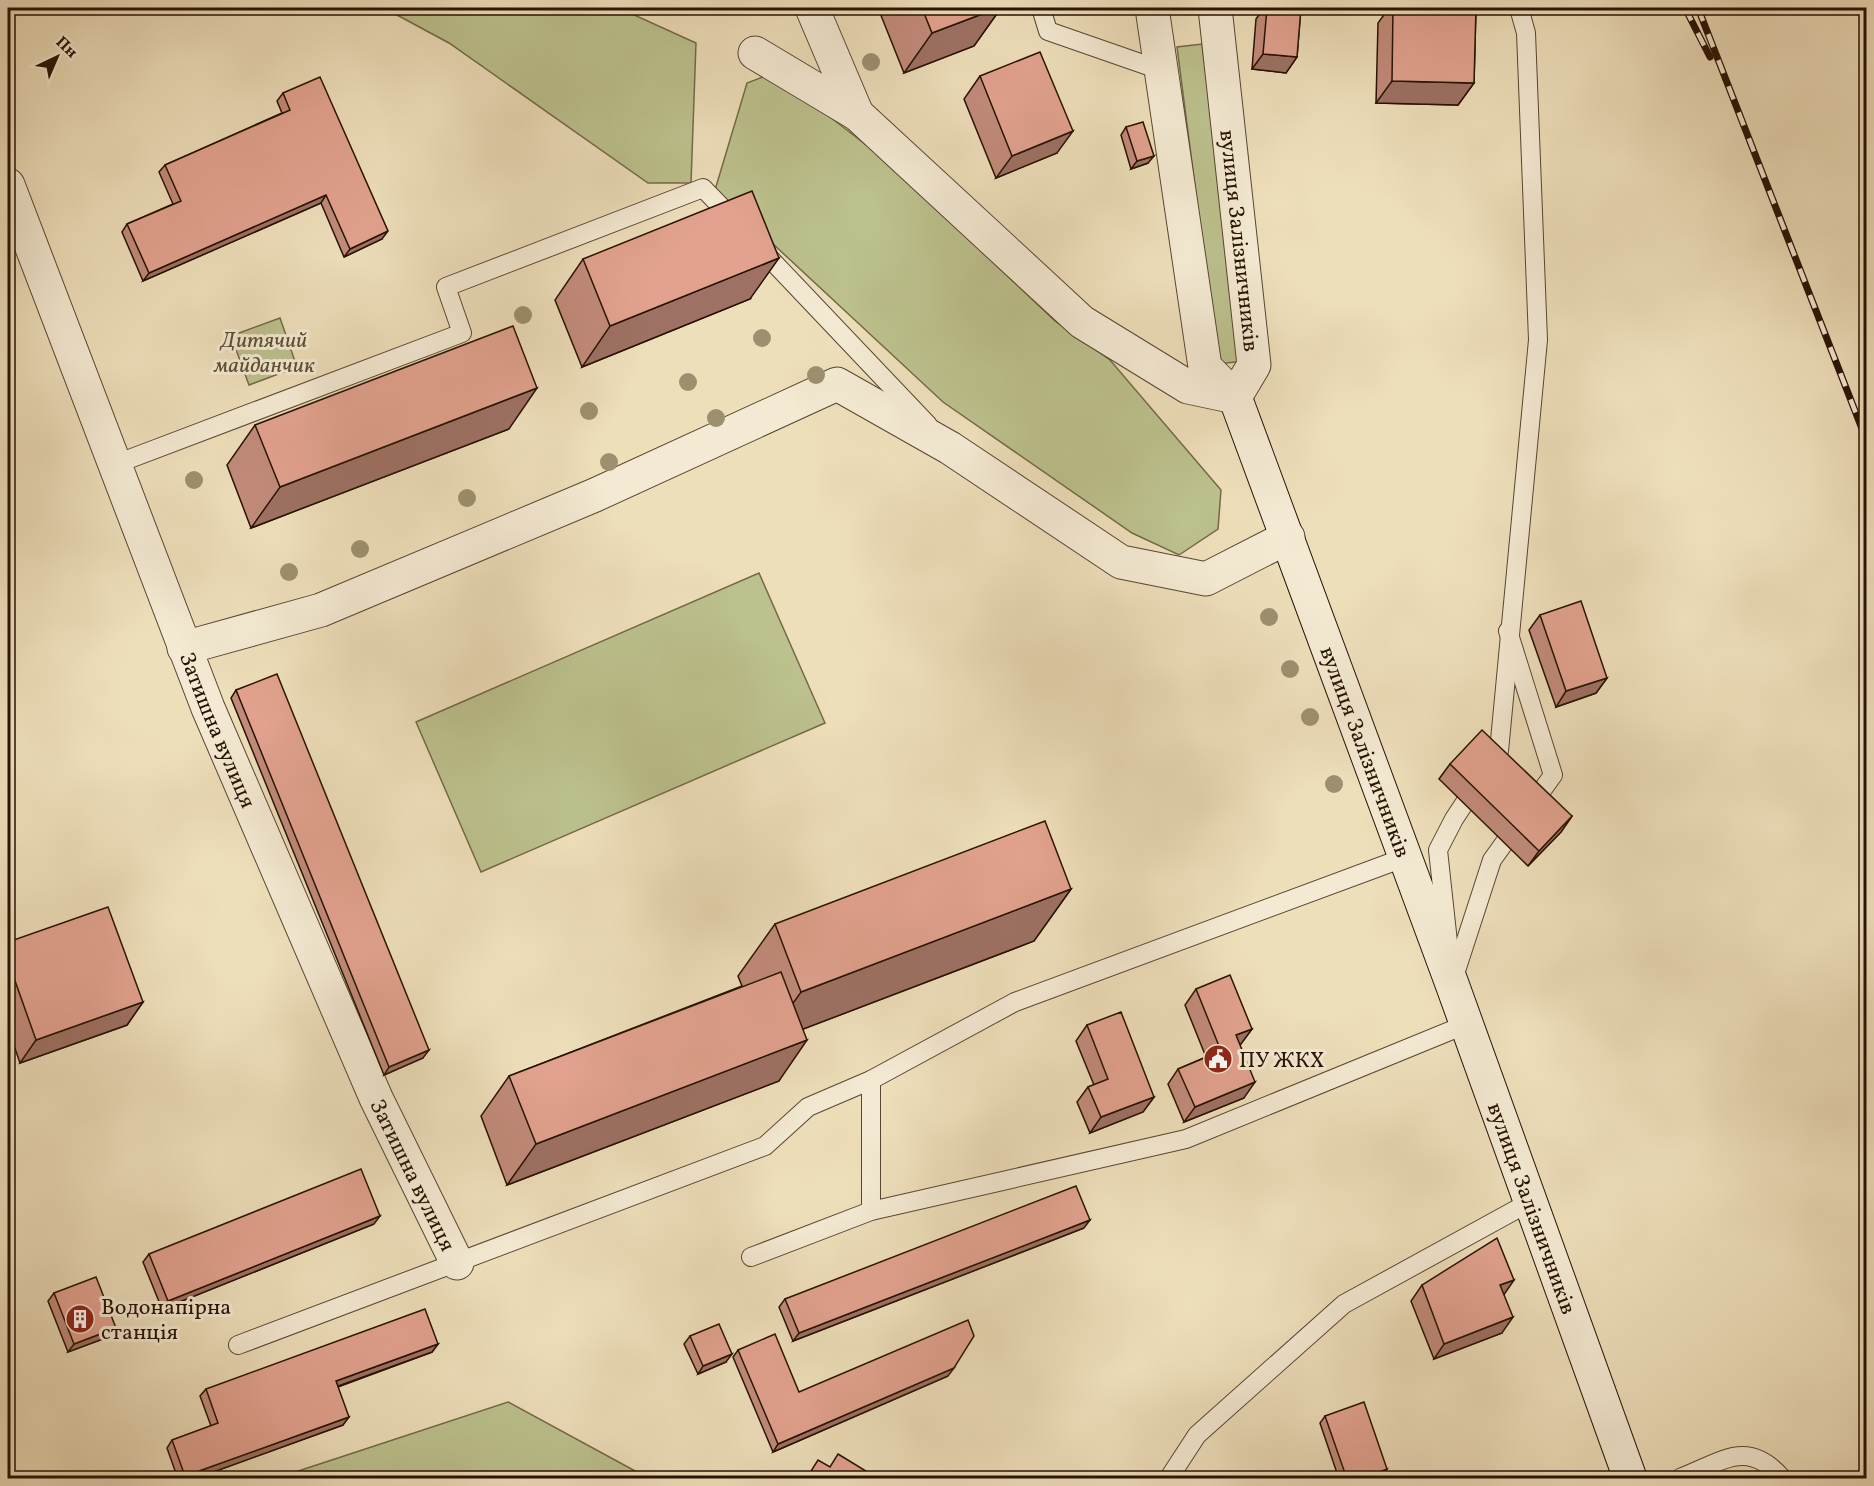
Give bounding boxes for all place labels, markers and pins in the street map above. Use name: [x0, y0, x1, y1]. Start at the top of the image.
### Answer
public building icon: ПУ ЖКХ: [1202, 1043, 1234, 1075]
place label: ПУ ЖКХ: [1239, 1046, 1324, 1077]
place label: Водонапірна станція: [101, 1293, 231, 1349]
building icon: Водонапірна станція: [64, 1303, 96, 1335]

